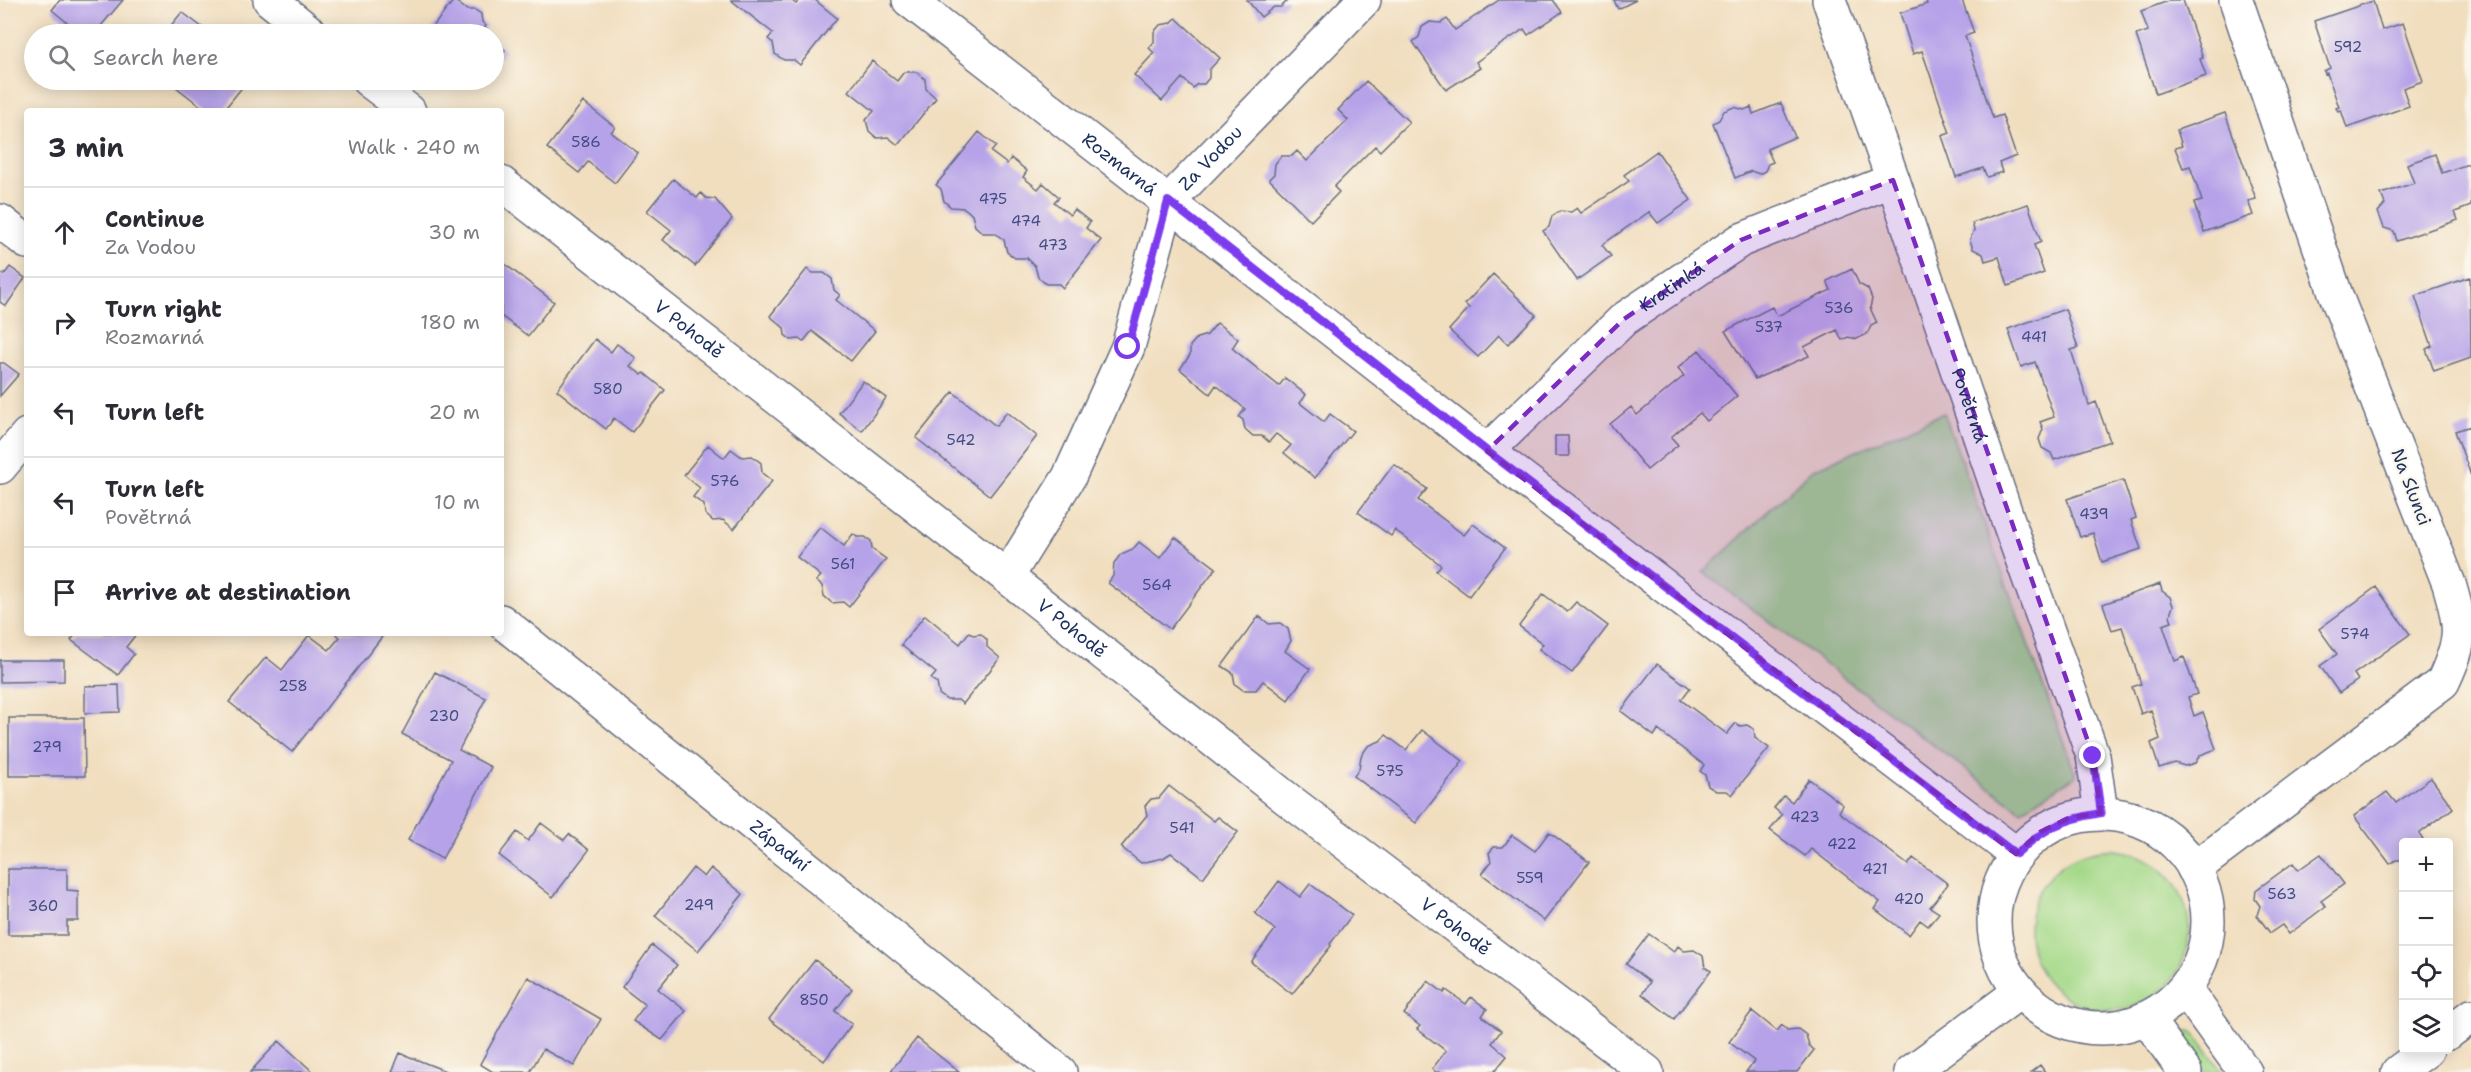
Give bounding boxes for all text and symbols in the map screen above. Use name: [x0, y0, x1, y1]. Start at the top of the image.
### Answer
search box: [24, 24, 504, 90]
house number: 592: [2334, 37, 2362, 57]
icon: search: [45, 41, 78, 74]
text: Search here: [93, 43, 219, 72]
street label: Za Vodou: [1173, 120, 1248, 196]
street label: Rozmarná: [1077, 127, 1162, 201]
text: 3 min: [48, 130, 124, 165]
house number: 586: [571, 132, 601, 152]
text: Walk · 240 m: [348, 134, 480, 160]
house number: 475: [979, 189, 1007, 209]
text: Continue: [105, 205, 205, 234]
house number: 474: [1011, 211, 1041, 231]
icon: ahead: [48, 216, 81, 249]
text: 30 m: [428, 219, 480, 245]
text: Za Vodou: [105, 234, 196, 260]
house number: 473: [1038, 235, 1068, 255]
street label: Kratinká: [1635, 256, 1709, 317]
street label: V Pohodě: [649, 294, 729, 364]
text: Turn right: [105, 295, 222, 324]
house number: 536: [1824, 298, 1854, 318]
icon: right: [48, 306, 81, 339]
text: 180 m: [420, 309, 480, 335]
house number: 537: [1755, 317, 1783, 337]
text: Rozmarná: [105, 324, 204, 350]
house number: 441: [2021, 327, 2047, 347]
route start: [1114, 333, 1140, 359]
street label: Povětrná: [1945, 365, 1993, 446]
house number: 580: [593, 379, 623, 399]
icon: left: [48, 396, 81, 429]
text: Turn left: [105, 398, 204, 427]
text: 20 m: [429, 399, 480, 425]
house number: 542: [947, 430, 975, 450]
street label: Na Slunci: [2385, 445, 2437, 529]
house number: 576: [711, 471, 739, 491]
text: Turn left: [105, 475, 204, 504]
icon: left: [48, 486, 81, 519]
text: 10 m: [434, 489, 480, 515]
text: Povětrná: [105, 504, 191, 530]
house number: 439: [2079, 504, 2109, 524]
house number: 561: [831, 554, 855, 574]
house number: 564: [1142, 575, 1172, 595]
icon: arrive: [48, 576, 81, 609]
text: Arrive at destination: [105, 578, 351, 607]
street label: V Pohodě: [1032, 593, 1112, 663]
house number: 574: [2341, 624, 2369, 644]
house number: 258: [278, 676, 308, 696]
house number: 230: [429, 706, 459, 726]
house number: 279: [32, 737, 62, 757]
route end: [2079, 742, 2105, 768]
house number: 575: [1376, 761, 1404, 781]
house number: 423: [1790, 807, 1820, 827]
street label: Západní: [745, 814, 815, 877]
house number: 541: [1170, 818, 1194, 838]
house number: 422: [1827, 834, 1857, 854]
map controls: [2399, 838, 2453, 1054]
button: +: [2399, 838, 2453, 892]
house number: 421: [1862, 859, 1888, 879]
house number: 559: [1516, 868, 1544, 888]
house number: 563: [2267, 884, 2297, 904]
house number: 420: [1894, 889, 1924, 909]
street label: V Pohodě: [1415, 892, 1496, 961]
button: −: [2399, 892, 2453, 946]
house number: 249: [684, 895, 714, 915]
house number: 360: [28, 896, 58, 916]
button: locate: [2399, 946, 2453, 1000]
house number: 850: [799, 990, 829, 1010]
button: layers: [2399, 1000, 2453, 1054]

